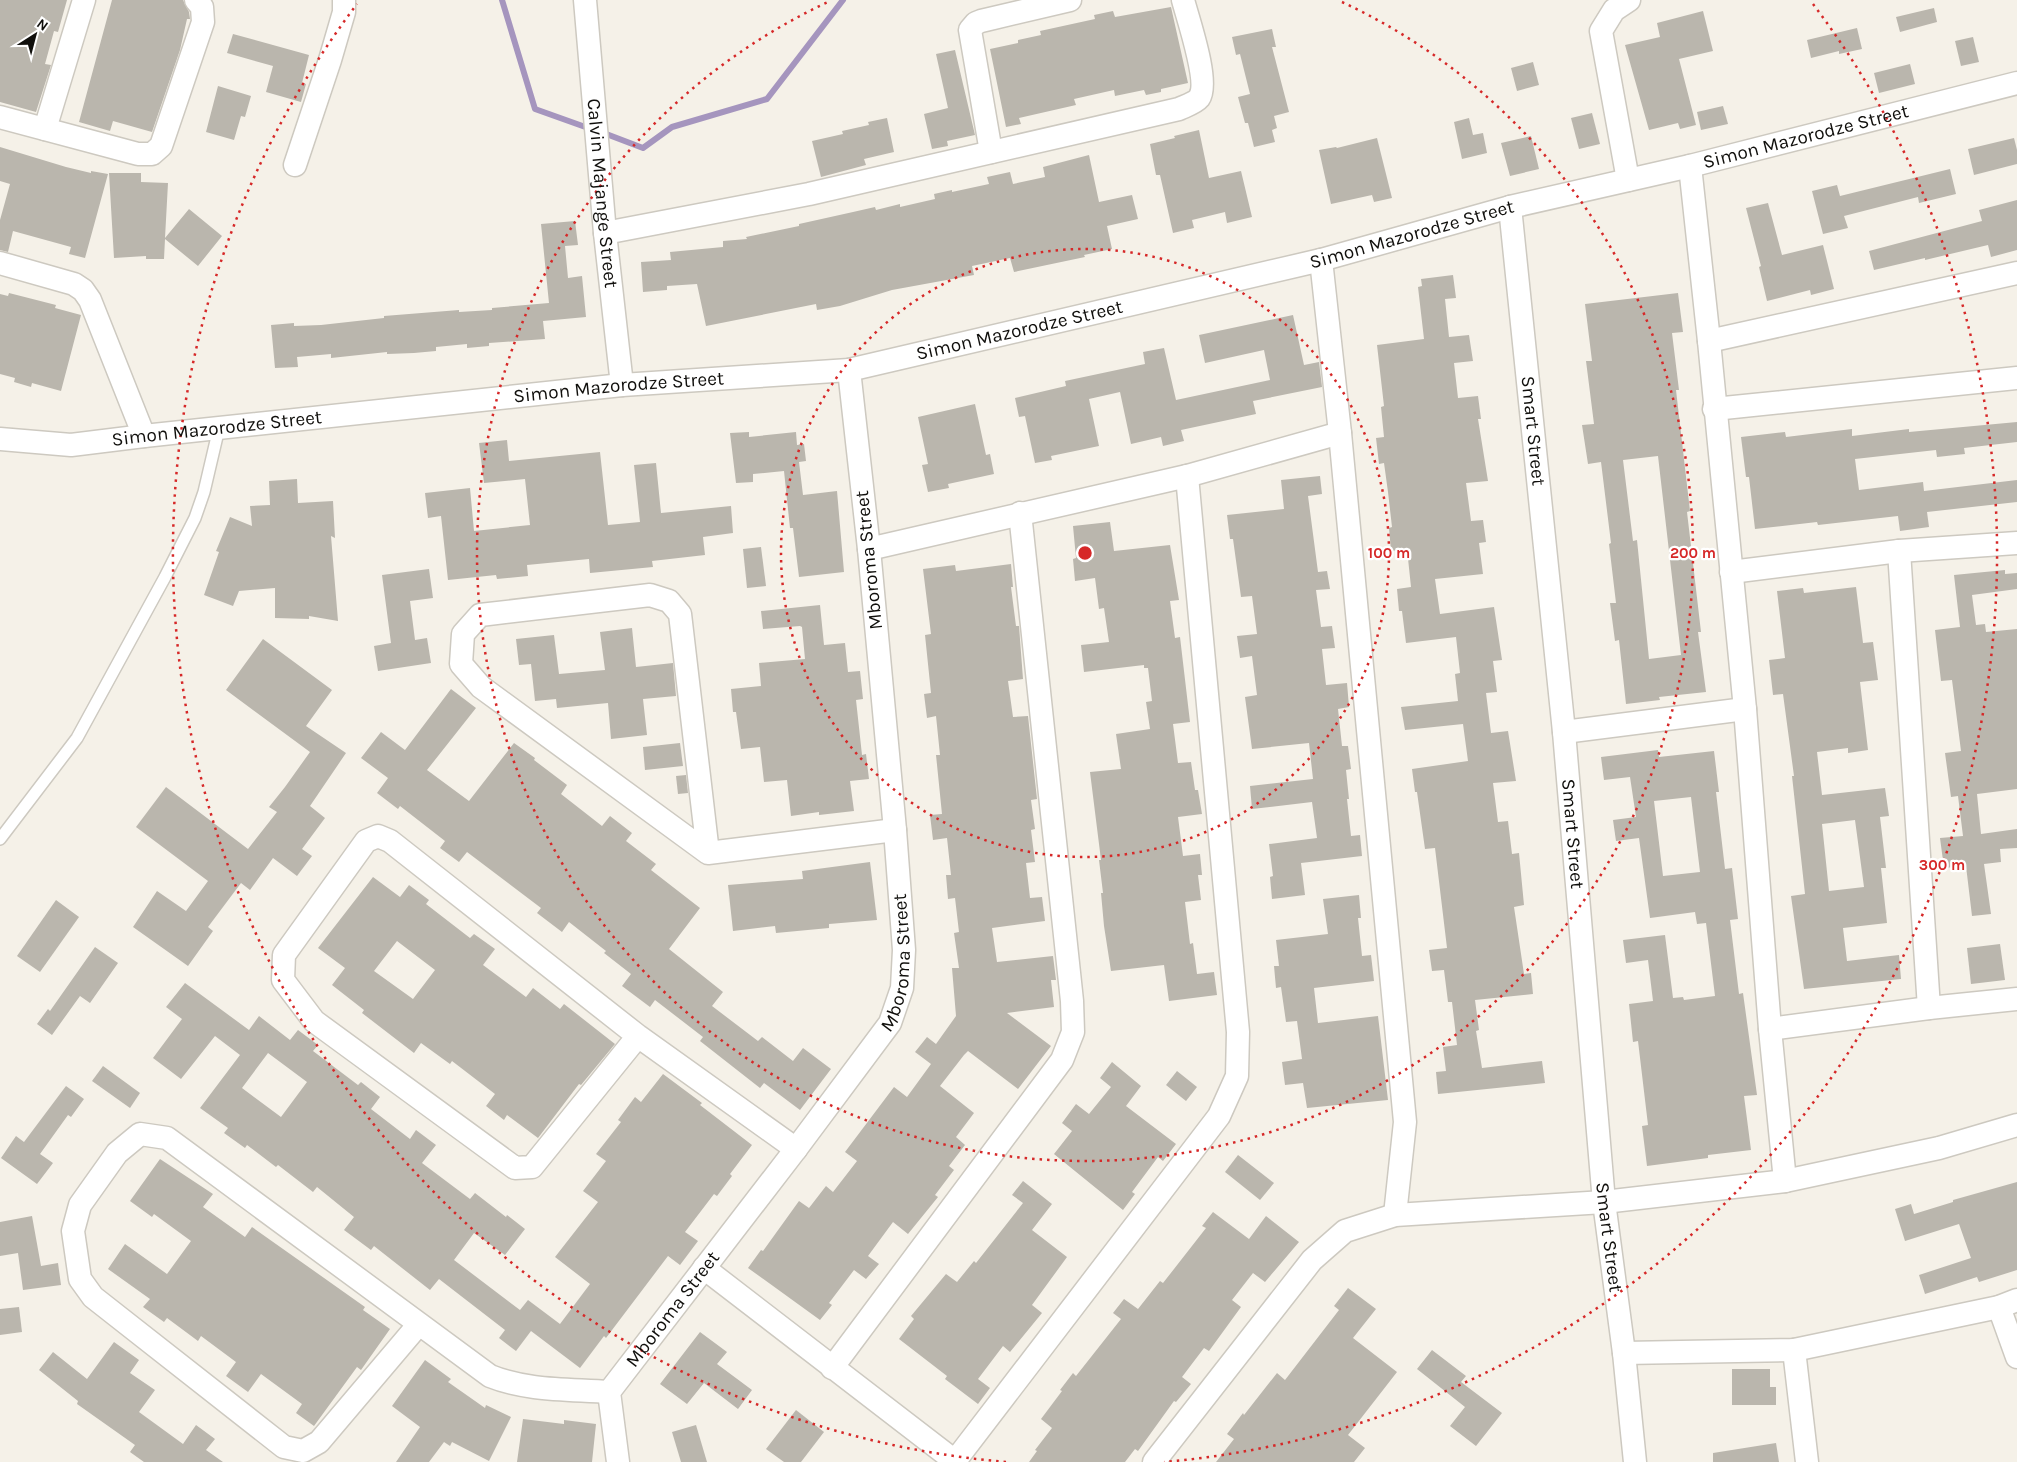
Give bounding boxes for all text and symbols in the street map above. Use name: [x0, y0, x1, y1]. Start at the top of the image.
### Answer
north arrow: [10, 10, 60, 60]
text: N: [33, 15, 51, 35]
street label: Calvin Majange Street: [582, 98, 622, 289]
street label: Simon Mazorodze Street: [1701, 100, 1911, 173]
street label: Simon Mazorodze Street: [1307, 195, 1516, 273]
street label: Simon Mazorodze Street: [914, 296, 1125, 365]
street label: Simon Mazorodze Street: [512, 367, 725, 408]
street label: Smart Street: [1516, 375, 1550, 487]
street label: Simon Mazorodze Street: [110, 406, 323, 451]
street label: Mboroma Street: [851, 489, 887, 631]
centre of rings: [1076, 544, 1094, 562]
text: 100 m: [1368, 544, 1410, 562]
text: 200 m: [1670, 544, 1716, 562]
street label: Smart Street: [1557, 778, 1588, 890]
text: 300 m: [1919, 856, 1965, 874]
street label: Mboroma Street: [876, 893, 915, 1036]
street label: Smart Street: [1591, 1181, 1627, 1293]
street label: Mboroma Street: [621, 1247, 724, 1371]

